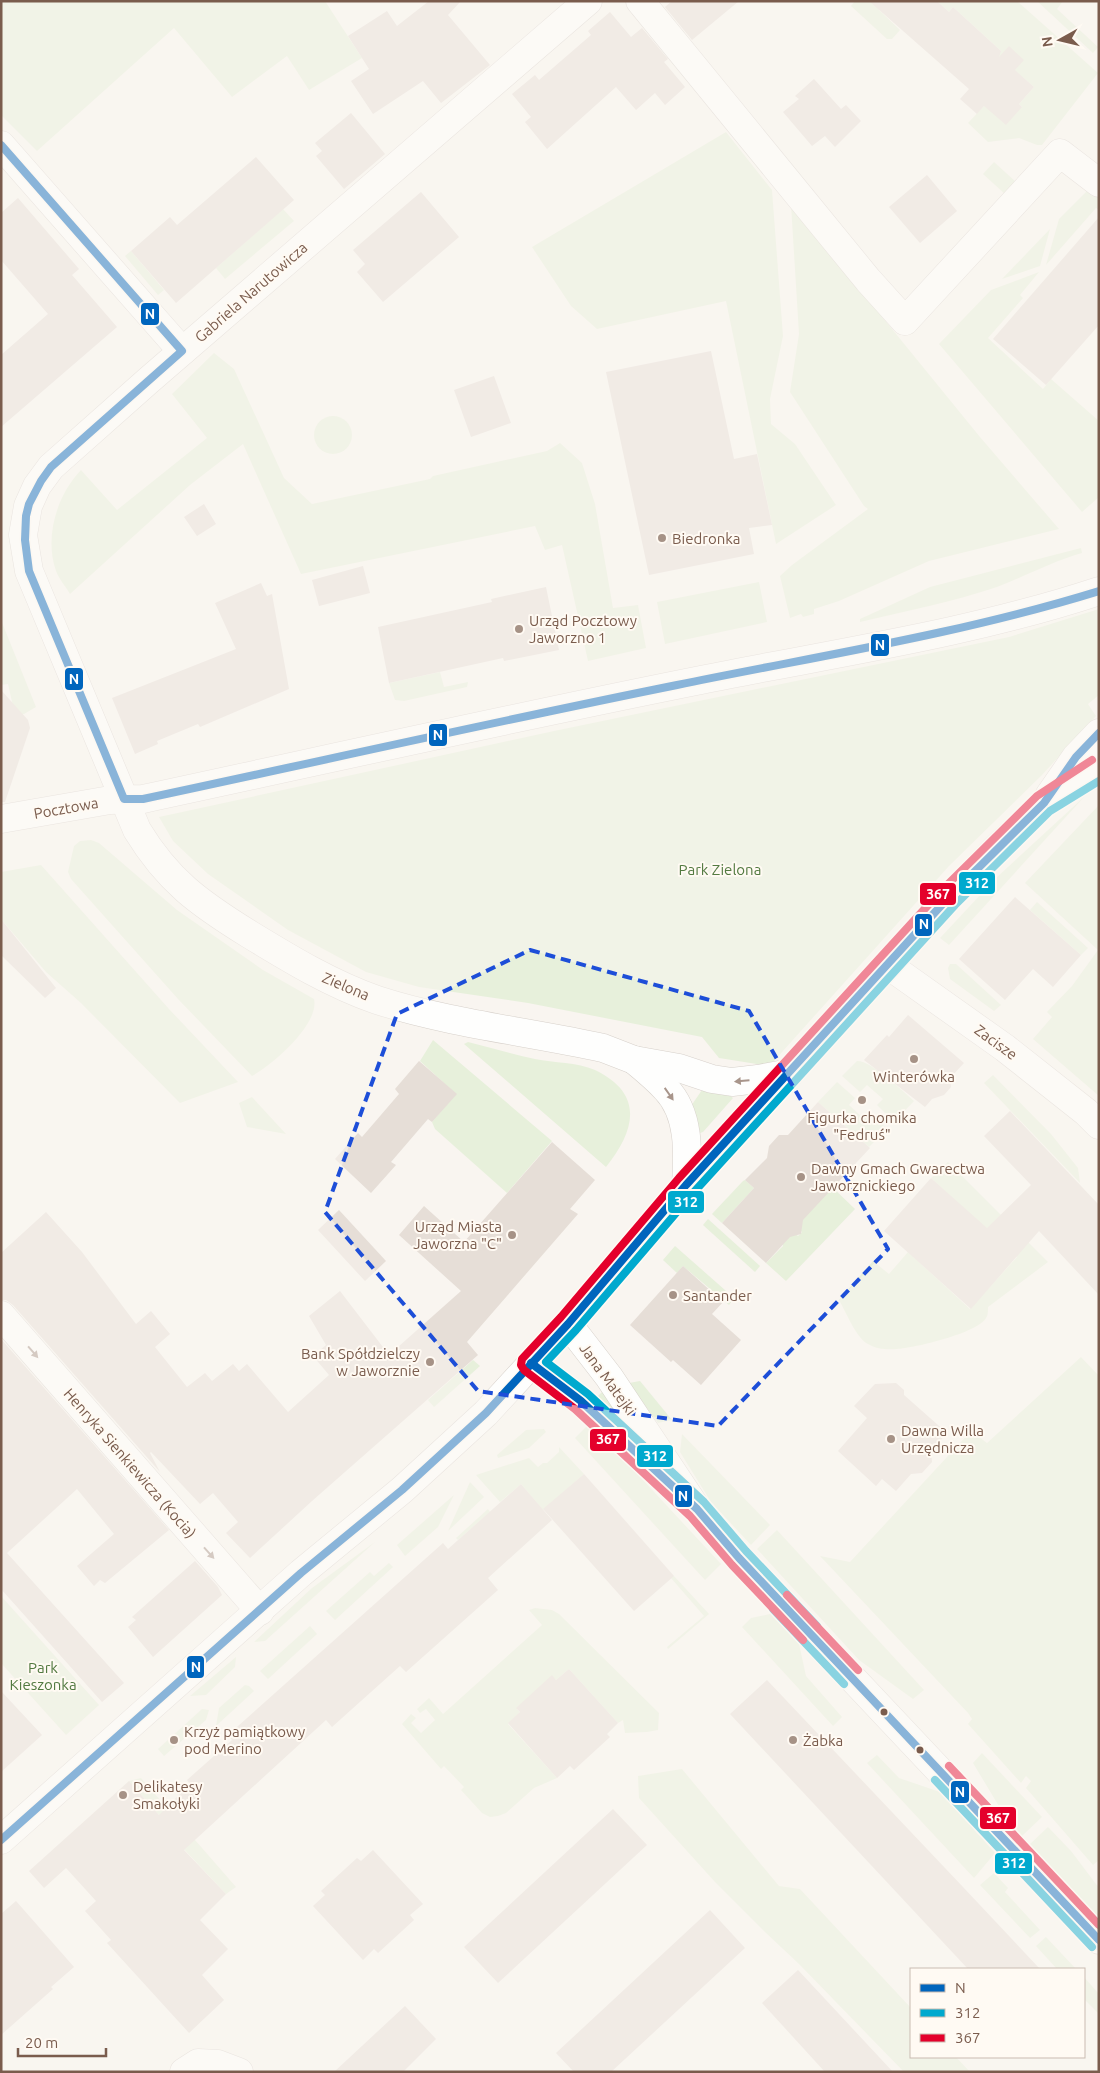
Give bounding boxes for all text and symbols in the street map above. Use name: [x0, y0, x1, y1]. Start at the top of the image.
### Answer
north arrow: [1035, 15, 1085, 65]
text: N: [1038, 36, 1056, 48]
street label: Gabriela Narutowicza: [191, 239, 311, 345]
line badge: N: [140, 302, 160, 326]
text: N: [145, 306, 155, 322]
place label: Biedronka: [672, 530, 741, 547]
marker: Biedronka: [656, 532, 668, 544]
place label: Urząd Pocztowy Jaworzno 1: [529, 612, 637, 646]
marker: Urząd Pocztowy Jaworzno 1: [513, 623, 525, 635]
line badge: N: [870, 633, 890, 657]
text: N: [875, 637, 885, 653]
line badge: N: [64, 667, 84, 691]
text: N: [69, 671, 79, 687]
line badge: N: [428, 723, 448, 747]
text: N: [433, 727, 443, 743]
street label: Pocztowa: [32, 794, 100, 822]
park label: Park Zielona: [679, 861, 761, 878]
line badge: 312: [958, 871, 996, 895]
text: 312: [965, 875, 989, 891]
line badge: 367: [919, 882, 957, 906]
text: 367: [926, 886, 950, 902]
line badge: N: [914, 913, 933, 937]
text: N: [919, 916, 929, 932]
street label: Zielona: [320, 968, 372, 1004]
street label: Zacisze: [971, 1021, 1021, 1063]
marker: Winterówka: [908, 1053, 920, 1065]
place label: Winterówka: [873, 1068, 955, 1085]
one-way arrow: [734, 1077, 750, 1085]
one-way arrow: [664, 1087, 674, 1101]
marker: Figurka chomika "Fedruś": [856, 1094, 868, 1106]
place label: Figurka chomika "Fedruś": [807, 1109, 917, 1143]
place label: Dawny Gmach Gwarectwa Jaworznickiego: [811, 1160, 985, 1194]
marker: Dawny Gmach Gwarectwa Jaworznickiego: [795, 1171, 807, 1183]
line badge: 312: [667, 1190, 705, 1214]
text: 312: [674, 1194, 698, 1210]
place label: Urząd Miasta Jaworzna "C": [413, 1218, 502, 1252]
marker: Urząd Miasta Jaworzna "C": [506, 1229, 518, 1241]
place label: Santander: [683, 1287, 752, 1304]
marker: Santander: [667, 1289, 679, 1301]
street label: Jana Matejki: [576, 1340, 640, 1418]
one-way arrow: [27, 1345, 39, 1357]
place label: Bank Spółdzielczy w Jaworznie: [301, 1345, 420, 1379]
marker: Bank Spółdzielczy w Jaworznie: [424, 1356, 436, 1368]
street label: Henryka Sienkiewicza (Kocia): [60, 1385, 200, 1541]
place label: Dawna Willa Urzędnicza: [901, 1422, 984, 1456]
line badge: 367: [589, 1428, 627, 1452]
text: 367: [596, 1431, 620, 1447]
marker: Dawna Willa Urzędnicza: [885, 1433, 897, 1445]
line badge: 312: [636, 1444, 674, 1468]
text: 312: [643, 1448, 667, 1464]
line badge: N: [674, 1484, 693, 1508]
text: N: [678, 1488, 688, 1504]
one-way arrow: [203, 1547, 215, 1559]
line badge: N: [186, 1655, 205, 1679]
park label: Park Kieszonka: [9, 1659, 77, 1693]
text: N: [191, 1659, 201, 1675]
unlabelled marker: [879, 1707, 889, 1717]
place label: Krzyż pamiątkowy pod Merino: [184, 1723, 305, 1757]
place label: Żabka: [803, 1732, 843, 1749]
marker: Krzyż pamiątkowy pod Merino: [168, 1734, 180, 1746]
marker: Żabka: [787, 1734, 799, 1746]
unlabelled marker: [915, 1745, 925, 1755]
place label: Delikatesy Smakołyki: [133, 1778, 203, 1812]
line badge: N: [950, 1780, 970, 1804]
text: N: [955, 1784, 965, 1800]
marker: Delikatesy Smakołyki: [117, 1789, 129, 1801]
line badge: 367: [979, 1806, 1017, 1830]
text: 367: [986, 1810, 1010, 1826]
line badge: 312: [994, 1852, 1033, 1875]
text: 312: [1002, 1855, 1026, 1871]
legend: [910, 1968, 1085, 2058]
text: N: [955, 1979, 966, 1996]
text: 312: [955, 2004, 980, 2021]
scale bar: [18, 2026, 105, 2058]
text: 367: [955, 2029, 980, 2046]
text: 20 m: [25, 2034, 58, 2051]

